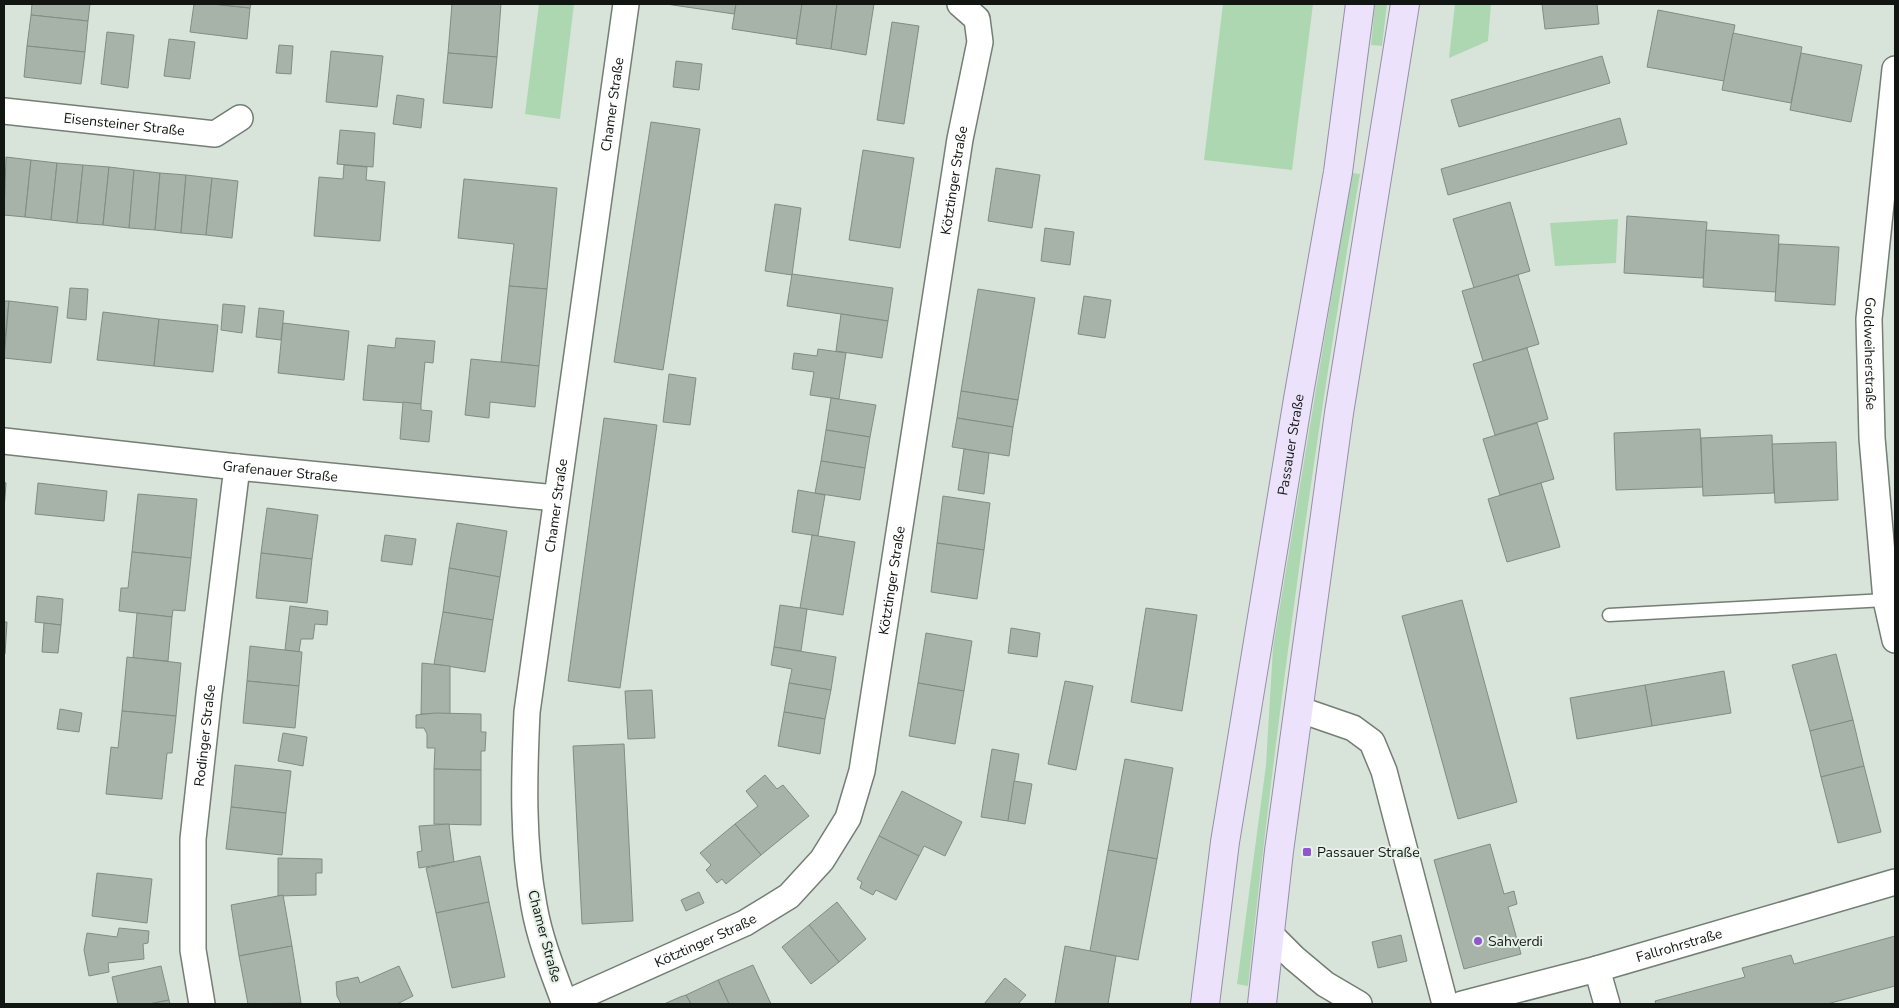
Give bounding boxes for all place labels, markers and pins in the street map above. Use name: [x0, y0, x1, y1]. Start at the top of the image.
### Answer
place label: Passauer Straße: [1317, 843, 1420, 862]
marker: Passauer Straße: [1301, 846, 1313, 858]
place label: Sahverdi: [1488, 932, 1543, 951]
marker: Sahverdi: [1472, 935, 1484, 947]

